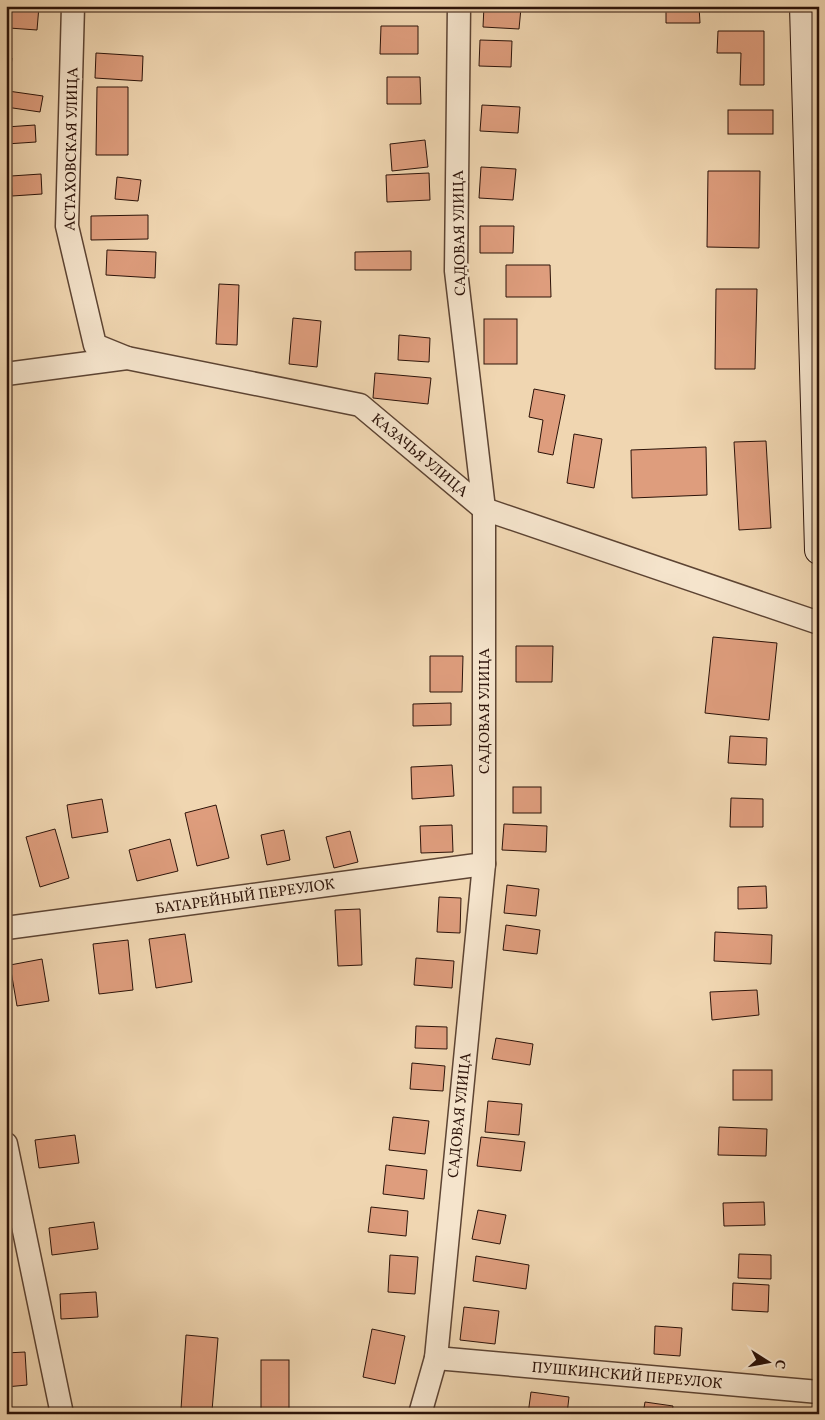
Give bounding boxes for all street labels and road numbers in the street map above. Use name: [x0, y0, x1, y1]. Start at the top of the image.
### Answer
street label: АСТАХОВСКАЯ УЛИЦА: [61, 67, 84, 231]
street label: САДОВАЯ УЛИЦА: [449, 169, 472, 296]
street label: КАЗАЧЬЯ УЛИЦА: [366, 409, 472, 503]
street label: САДОВАЯ УЛИЦА: [475, 648, 496, 774]
street label: БАТАРЕЙНЫЙ ПЕРЕУЛОК: [154, 874, 336, 920]
street label: САДОВАЯ УЛИЦА: [443, 1051, 478, 1179]
street label: ПУШКИНСКИЙ ПЕРЕУЛОК: [531, 1358, 723, 1395]

